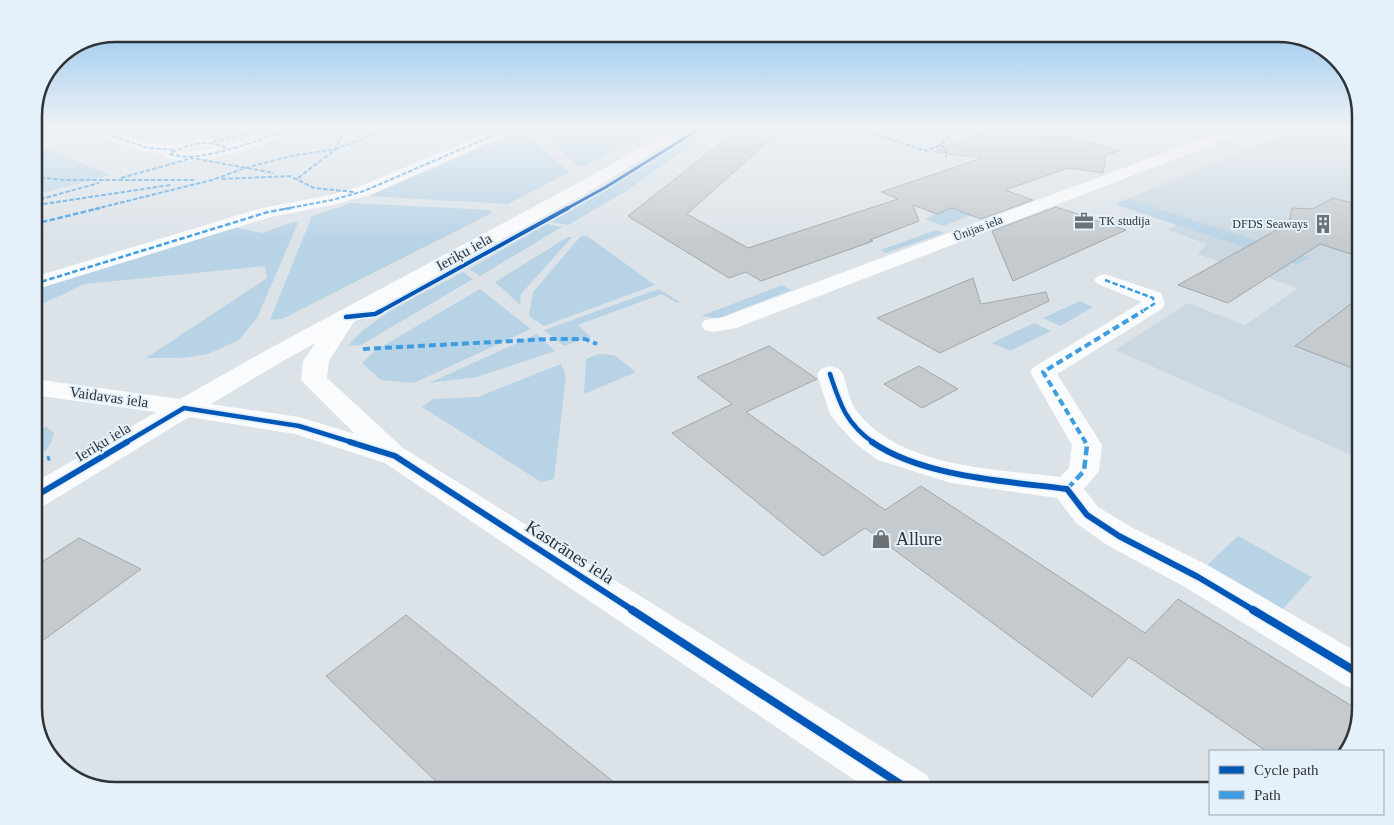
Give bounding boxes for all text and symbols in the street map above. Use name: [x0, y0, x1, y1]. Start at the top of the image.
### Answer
office icon: TK studija: [1073, 210, 1095, 232]
street label: Ūnijas iela: [951, 212, 1005, 244]
building icon: DFDS Seaways: [1312, 213, 1334, 235]
place label: TK studija: [1099, 214, 1151, 228]
place label: DFDS Seaways: [1232, 217, 1308, 231]
street label: Ieriķu iela: [433, 230, 495, 275]
street label: Vaidavas iela: [68, 384, 150, 411]
street label: Ieriķu iela: [73, 419, 134, 465]
street label: Kastrānes iela: [522, 516, 618, 588]
shop icon: Allure: [870, 528, 892, 550]
place label: Allure: [896, 529, 942, 549]
legend: [1209, 750, 1384, 815]
text: Cycle path: [1254, 762, 1319, 778]
text: Path: [1254, 787, 1281, 803]

